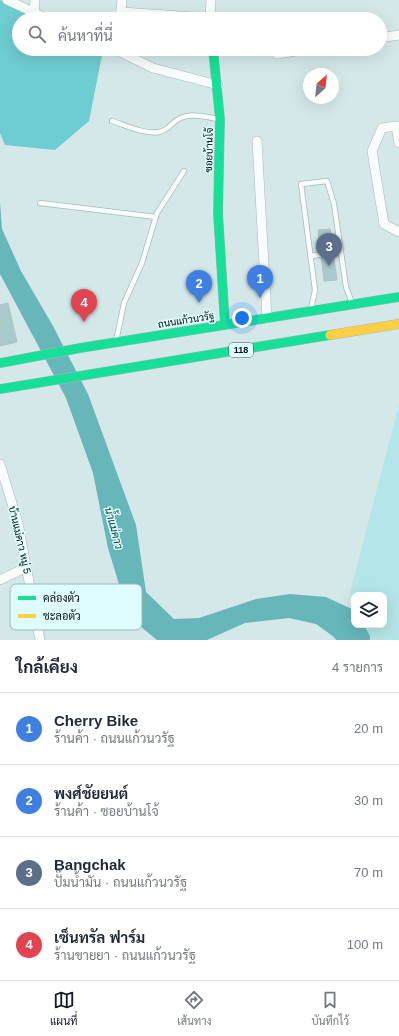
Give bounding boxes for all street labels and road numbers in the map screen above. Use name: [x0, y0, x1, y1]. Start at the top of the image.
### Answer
street label: ซอยบ้านโจ้: [202, 127, 215, 172]
street label: ถนนแก้วนวรัฐ: [157, 309, 215, 332]
road number: 118: [229, 343, 253, 357]
street label: บ้านแม่คาว หมู่ 5: [5, 505, 34, 576]

